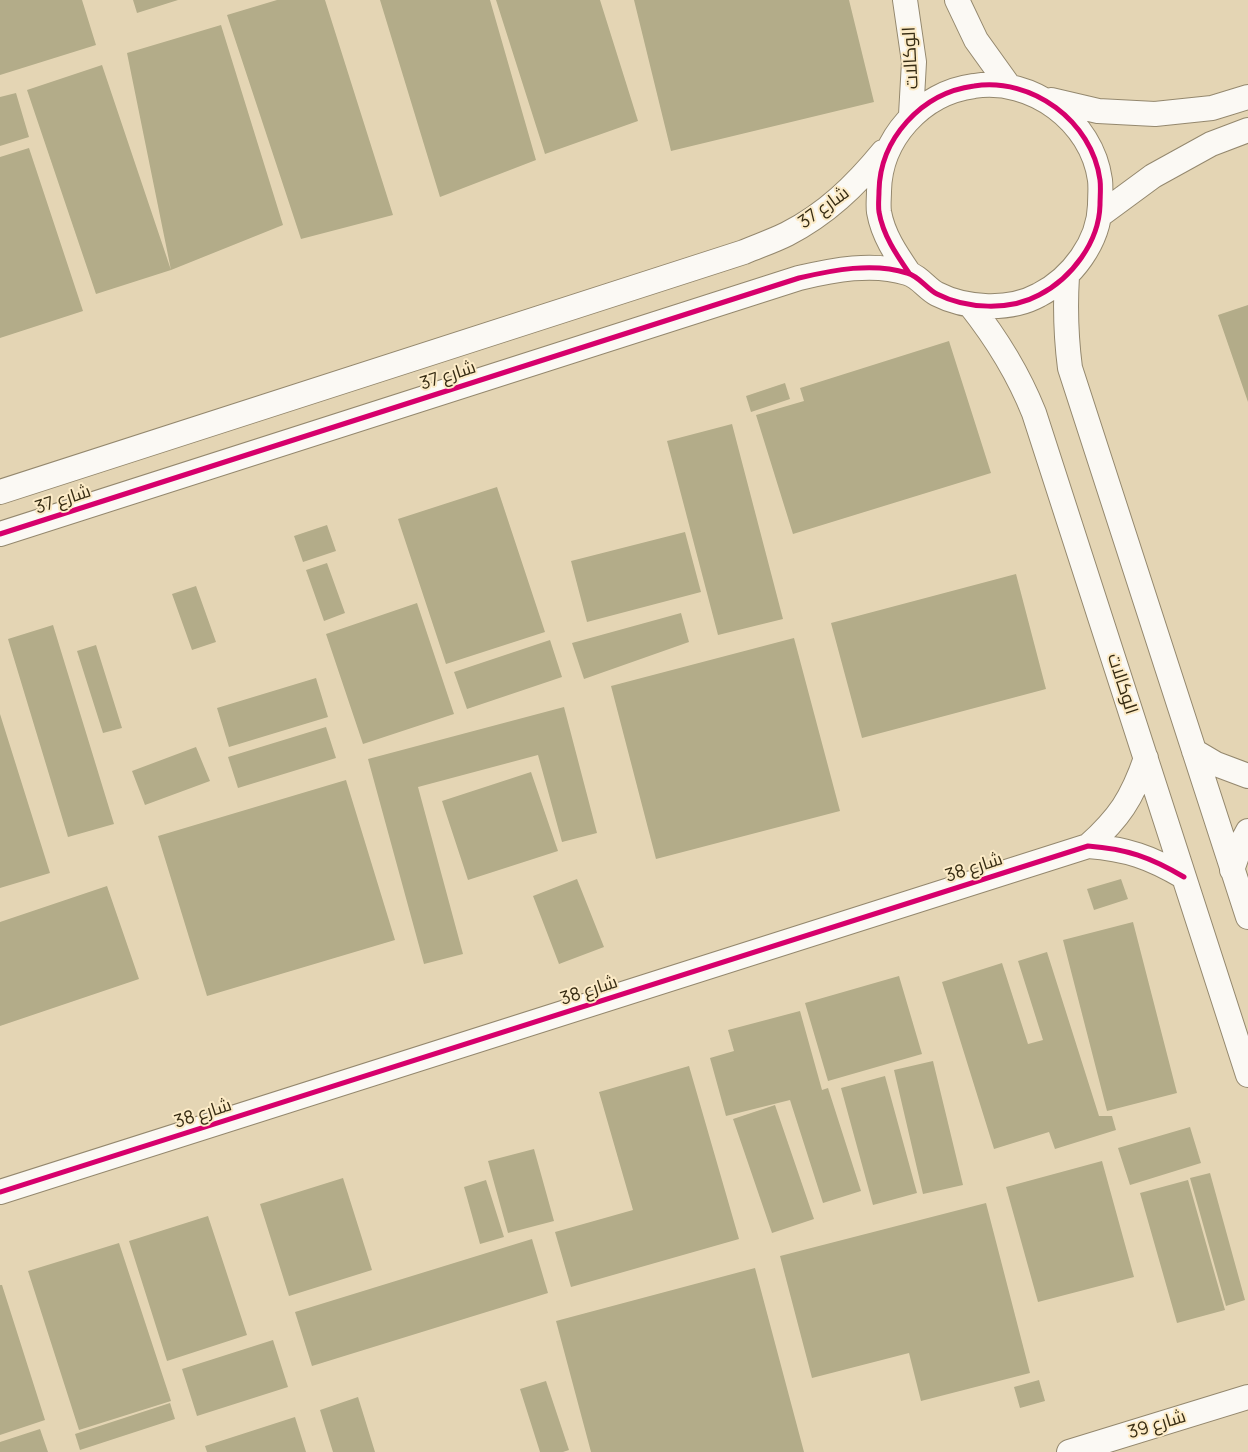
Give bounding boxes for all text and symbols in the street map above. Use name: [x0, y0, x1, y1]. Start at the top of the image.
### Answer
street label: الوكالات: [899, 26, 923, 90]
street label: شارع 37: [794, 182, 854, 234]
street label: شارع 37: [417, 357, 479, 395]
street label: شارع 37: [32, 481, 94, 519]
street label: الوكالات: [1102, 651, 1142, 717]
street label: شارع 38: [943, 849, 1005, 887]
street label: شارع 38: [558, 972, 620, 1010]
street label: شارع 38: [172, 1095, 234, 1133]
street label: شارع 39: [1125, 1406, 1189, 1444]

